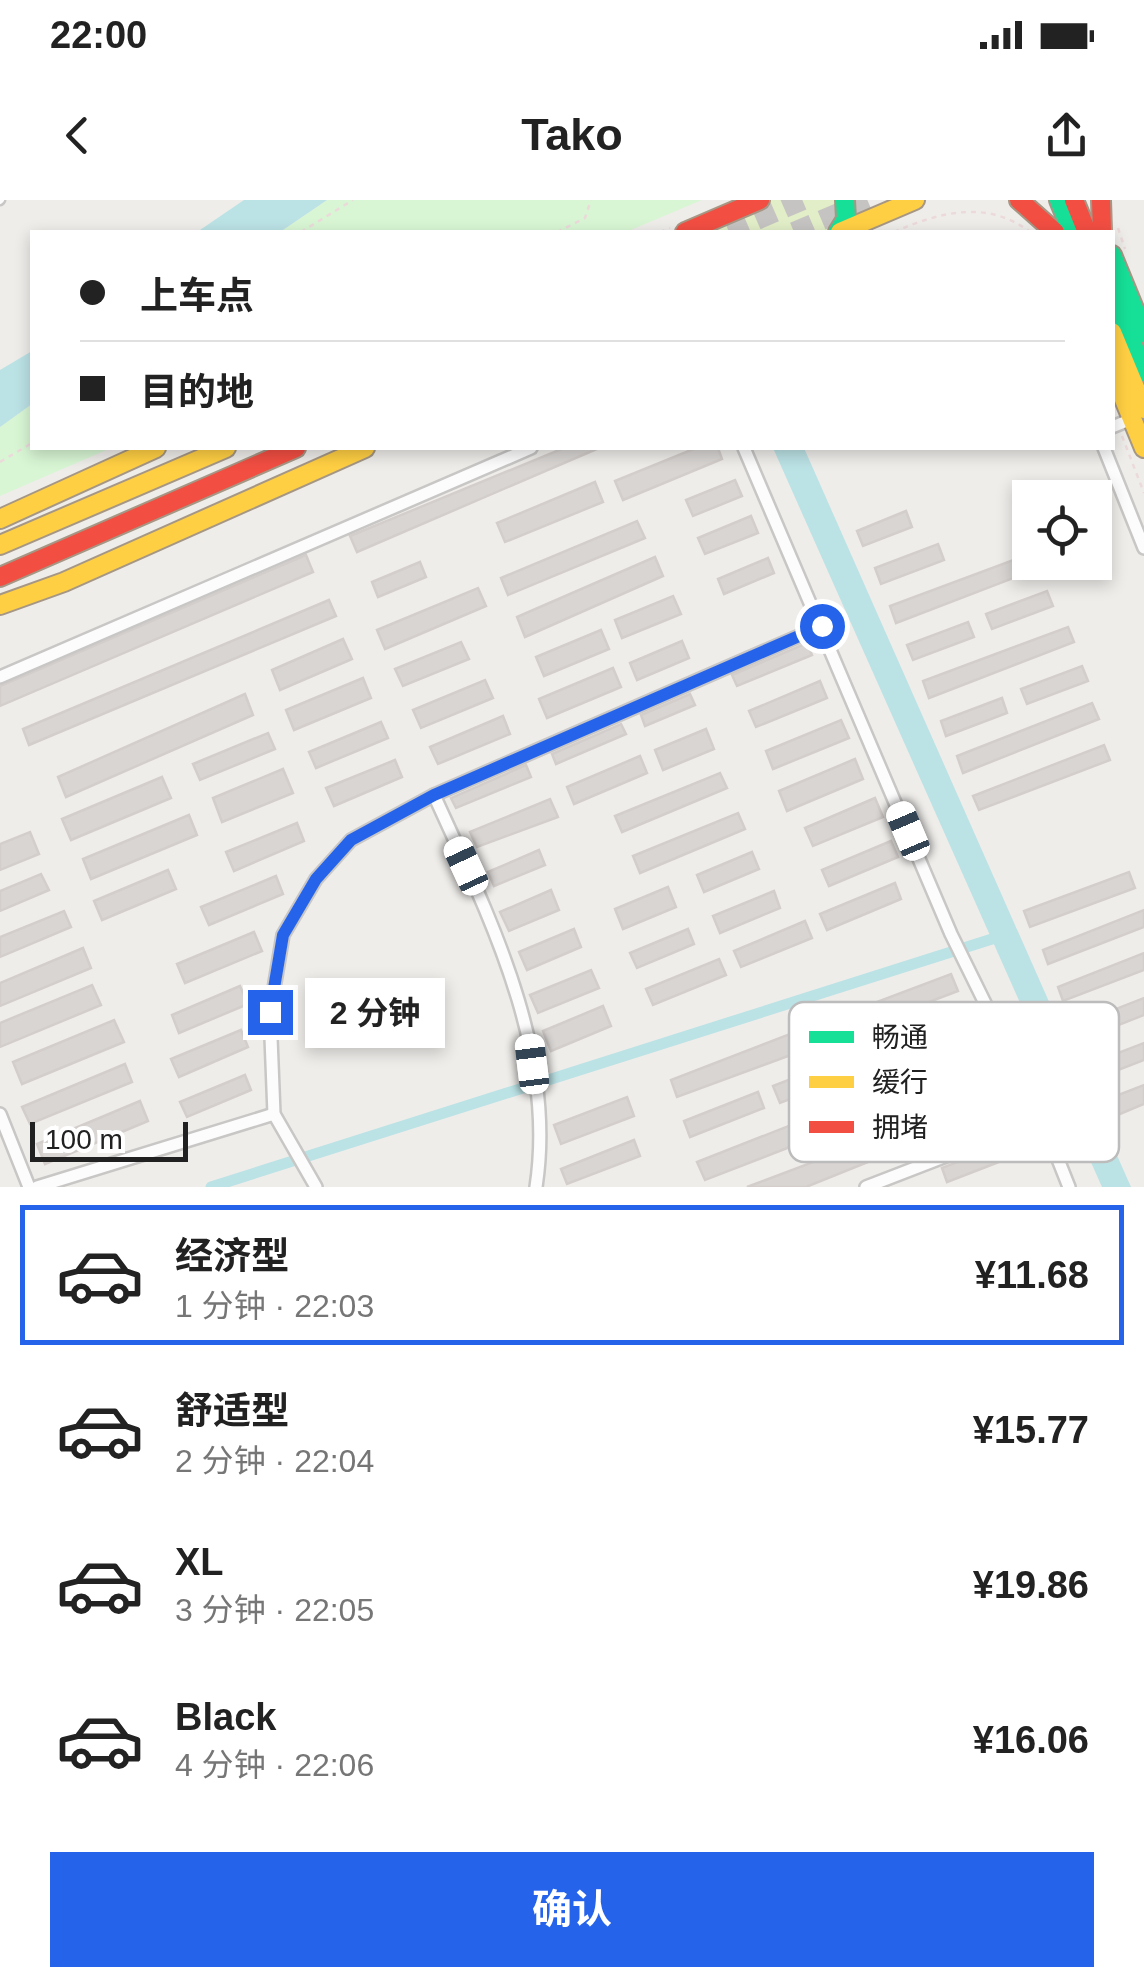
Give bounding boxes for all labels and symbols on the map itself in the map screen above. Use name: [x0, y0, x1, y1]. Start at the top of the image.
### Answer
route start: [800, 604, 845, 649]
car: [882, 798, 934, 864]
car: [440, 832, 492, 900]
callout: 2 分钟: [305, 977, 445, 1047]
route end: [248, 990, 293, 1035]
legend: [789, 1002, 1119, 1162]
text: 畅通: [872, 1022, 928, 1053]
car: [513, 1032, 551, 1096]
text: 缓行: [872, 1067, 928, 1098]
text: 拥堵: [872, 1112, 928, 1143]
scale bar: [30, 1117, 188, 1161]

